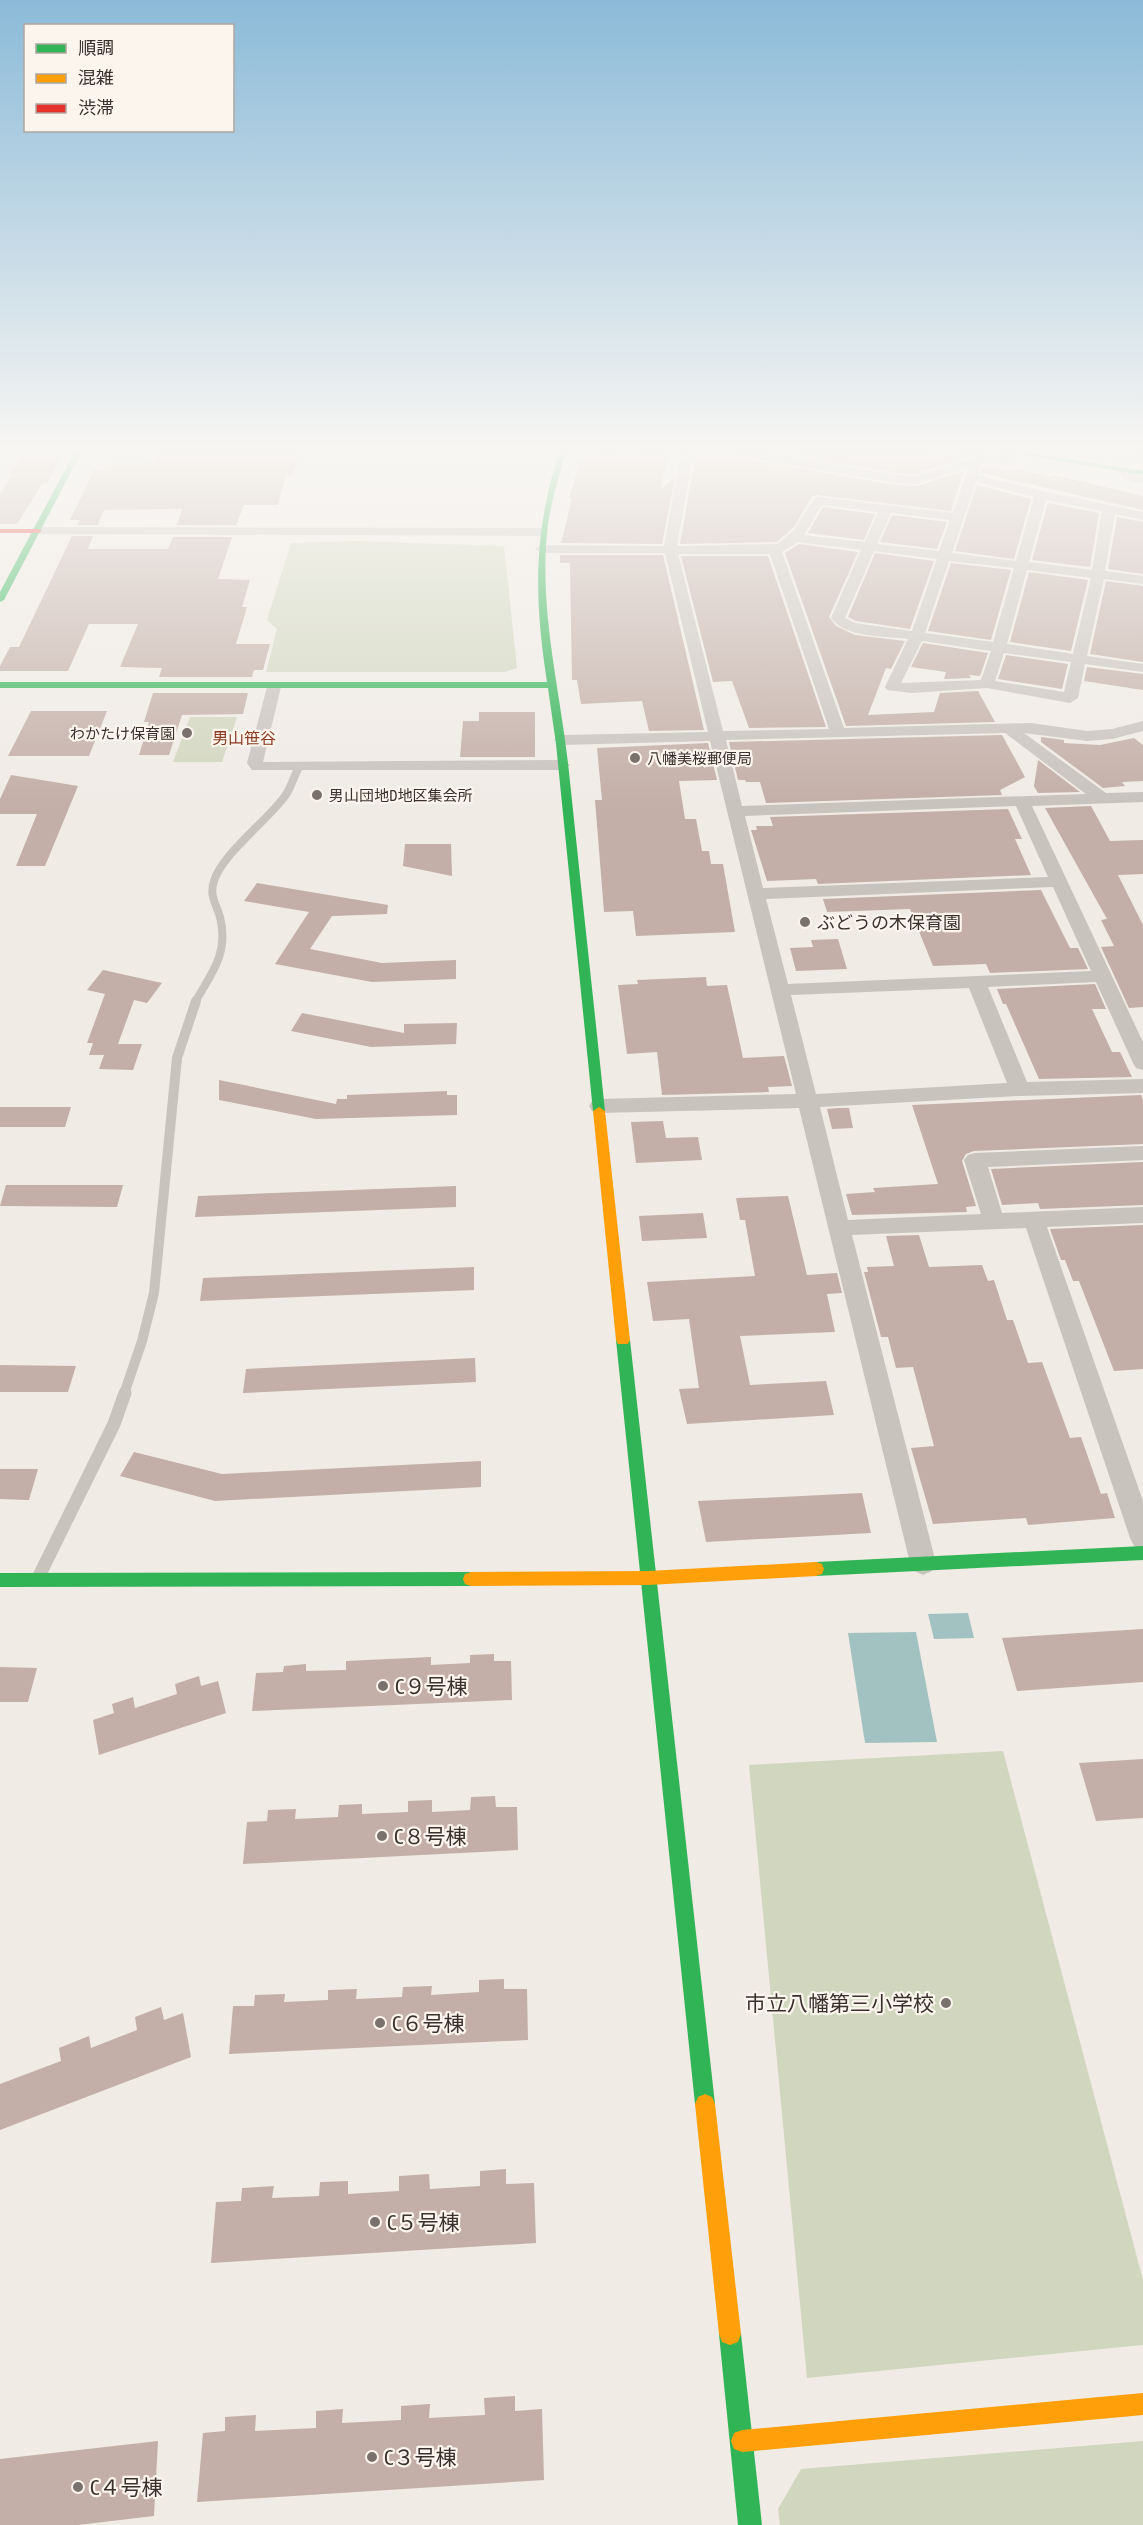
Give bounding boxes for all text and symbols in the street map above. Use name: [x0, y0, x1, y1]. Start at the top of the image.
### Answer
legend: [24, 24, 234, 132]
text: 順調: [78, 37, 114, 58]
text: 混雑: [78, 67, 114, 88]
text: 渋滞: [78, 97, 114, 118]
place label: わかたけ保育園: [70, 725, 175, 742]
marker: わかたけ保育園: [180, 726, 194, 740]
district label: 男山笹谷: [212, 729, 276, 747]
place label: 八幡美桜郵便局: [647, 750, 752, 767]
marker: 八幡美桜郵便局: [628, 751, 642, 765]
place label: 男山団地D地区集会所: [329, 787, 472, 804]
marker: 男山団地D地区集会所: [310, 788, 324, 802]
place label: ぶどうの木保育園: [817, 912, 961, 933]
marker: ぶどうの木保育園: [798, 915, 812, 929]
place label: C９号棟: [395, 1674, 467, 1698]
marker: C９号棟: [376, 1679, 390, 1693]
place label: C８号棟: [394, 1824, 466, 1848]
marker: C８号棟: [375, 1829, 389, 1843]
place label: 市立八幡第三小学校: [745, 1991, 934, 2015]
marker: 市立八幡第三小学校: [939, 1996, 953, 2010]
place label: C６号棟: [392, 2011, 464, 2035]
marker: C６号棟: [373, 2016, 387, 2030]
place label: C５号棟: [387, 2210, 459, 2234]
marker: C５号棟: [368, 2215, 382, 2229]
place label: C３号棟: [384, 2445, 456, 2469]
marker: C３号棟: [365, 2450, 379, 2464]
place label: C４号棟: [90, 2475, 162, 2499]
marker: C４号棟: [71, 2480, 85, 2494]

